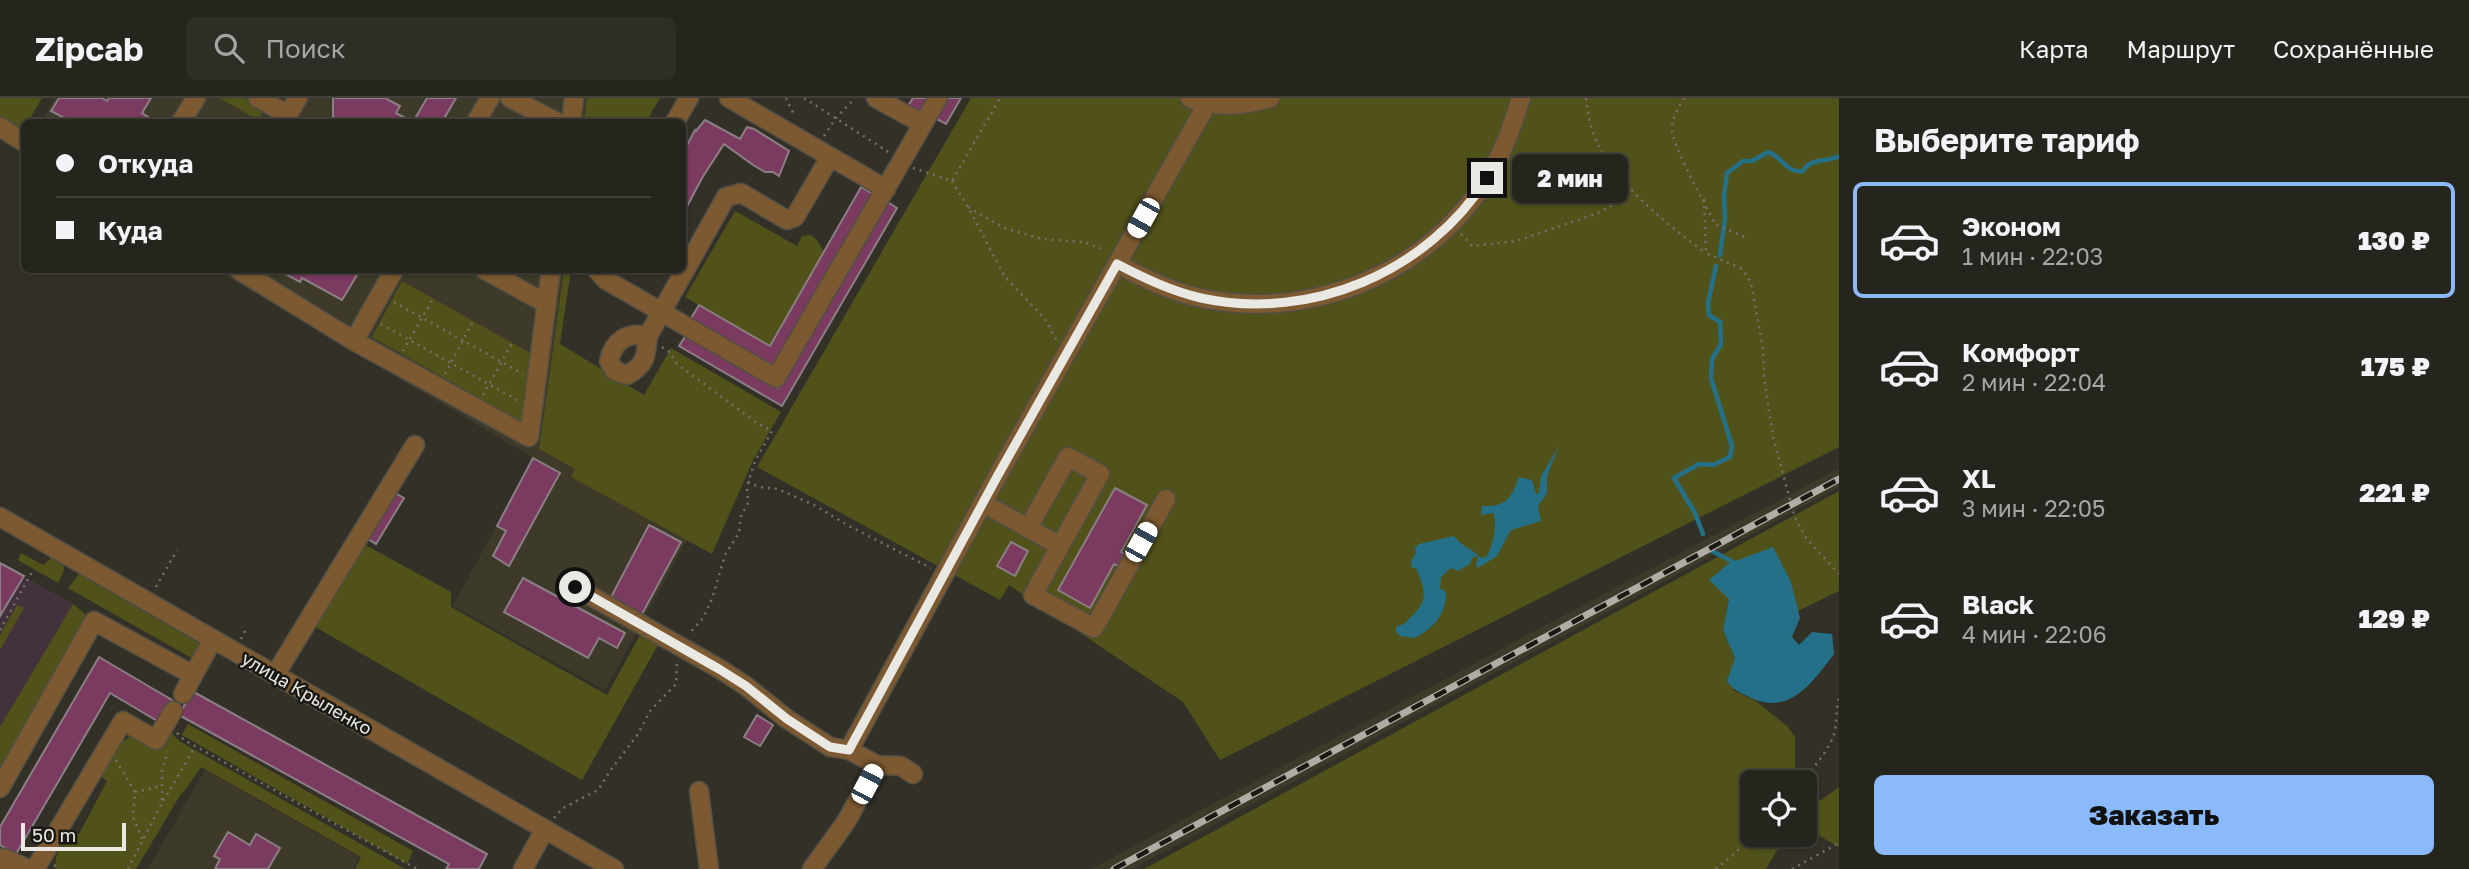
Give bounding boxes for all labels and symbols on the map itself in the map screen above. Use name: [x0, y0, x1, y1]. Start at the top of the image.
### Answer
callout: 2 мин: [1512, 154, 1627, 202]
route end: [1471, 162, 1503, 194]
car: [1124, 195, 1163, 241]
car: [1122, 519, 1161, 565]
route start: [559, 571, 591, 603]
street label: улица Крыленко: [238, 647, 376, 739]
car: [848, 761, 887, 807]
scale bar: [21, 820, 126, 852]

